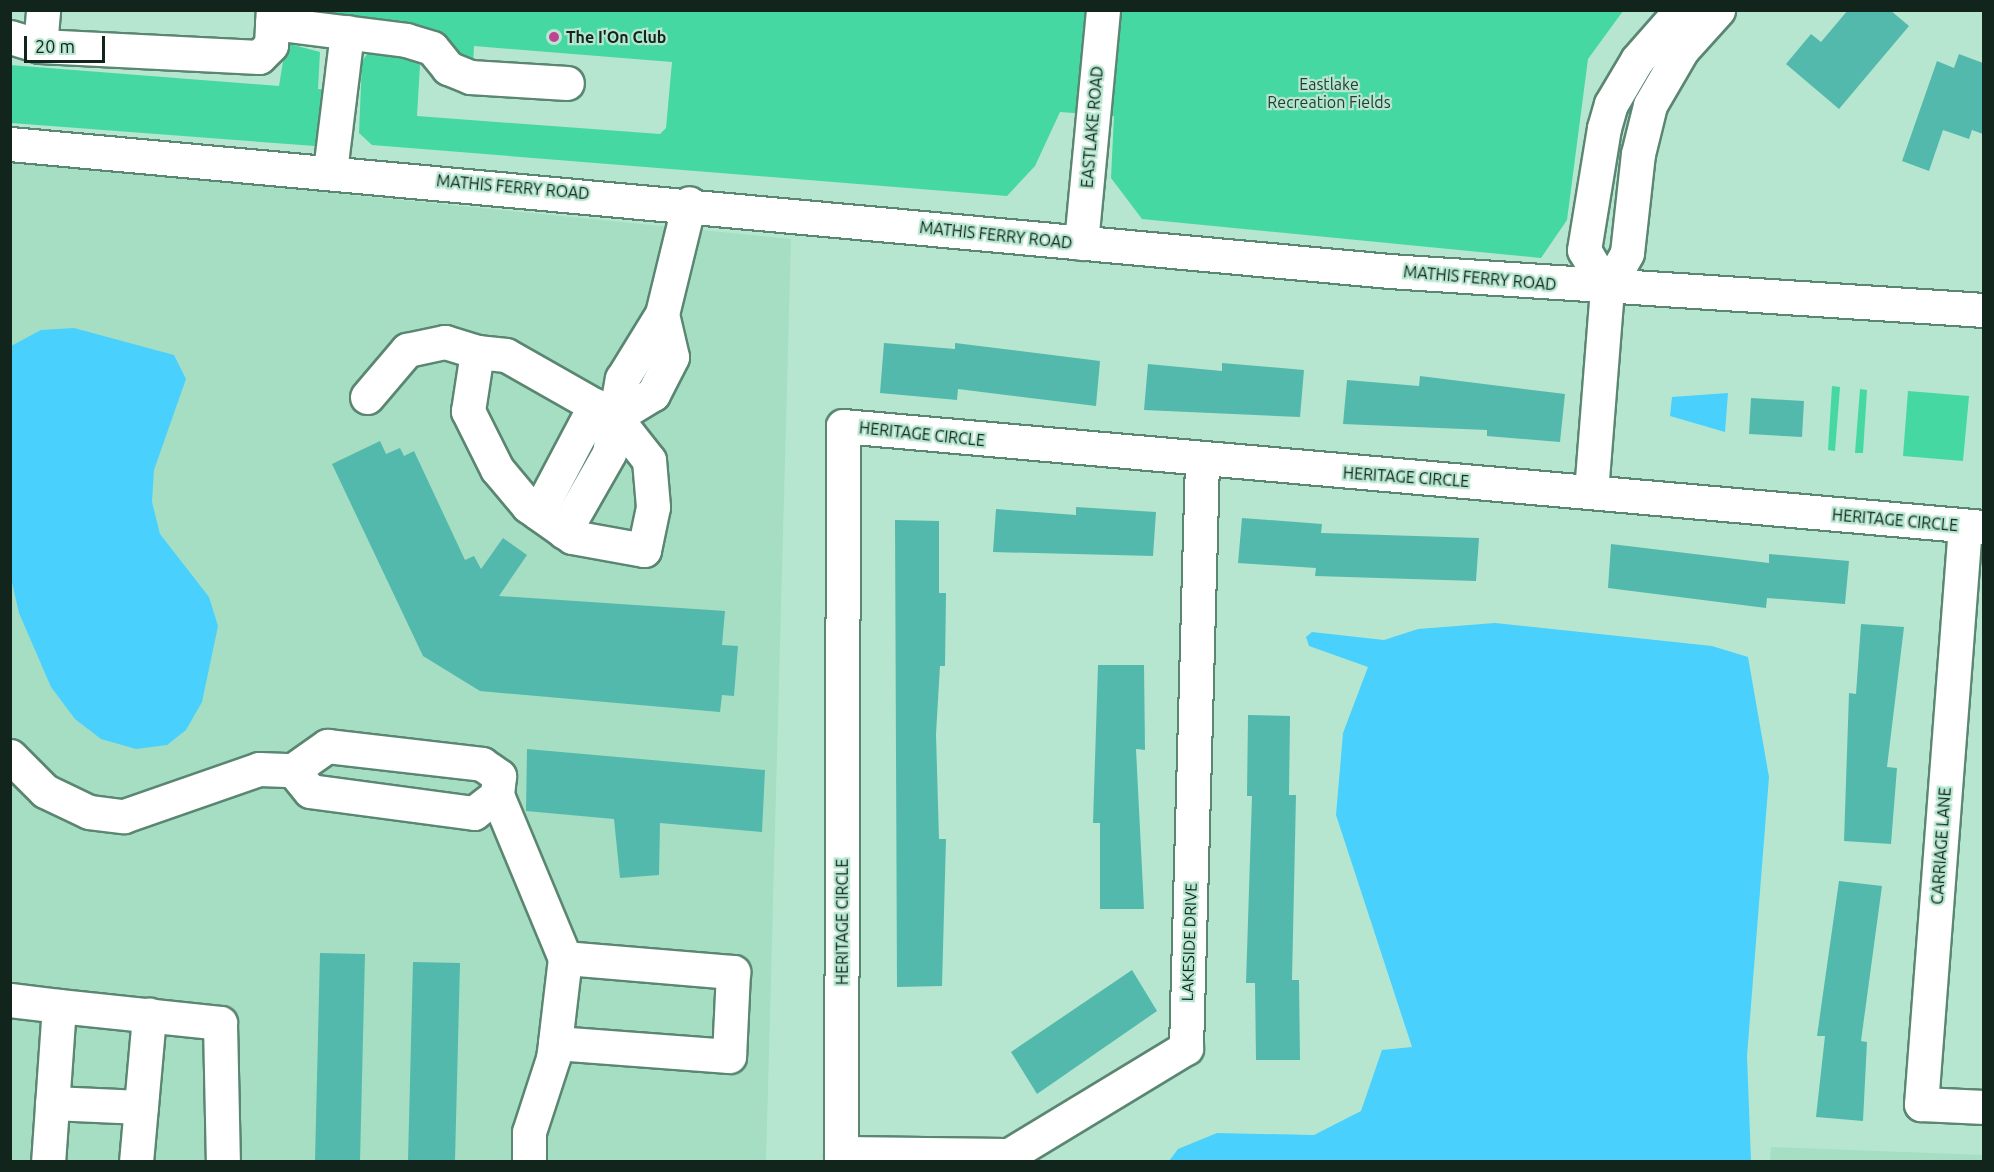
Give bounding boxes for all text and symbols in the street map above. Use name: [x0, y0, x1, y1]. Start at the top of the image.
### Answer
scale bar: [27, 24, 108, 62]
place label: The I'On Club: [566, 27, 666, 47]
marker: The I'On Club: [547, 30, 561, 44]
text: 20 m: [35, 36, 75, 56]
street label: EASTLAKE ROAD: [1077, 65, 1107, 189]
park label: Eastlake Recreation Fields: [1267, 74, 1391, 112]
street label: MATHIS FERRY ROAD: [436, 171, 590, 203]
street label: MATHIS FERRY ROAD: [919, 217, 1073, 253]
street label: MATHIS FERRY ROAD: [1403, 262, 1557, 294]
street label: HERITAGE CIRCLE: [858, 418, 986, 450]
street label: HERITAGE CIRCLE: [1342, 463, 1470, 491]
street label: HERITAGE CIRCLE: [1831, 505, 1959, 535]
street label: CARRIAGE LANE: [1927, 787, 1955, 905]
street label: HERITAGE CIRCLE: [832, 859, 852, 985]
street label: LAKESIDE DRIVE: [1177, 882, 1201, 1002]

